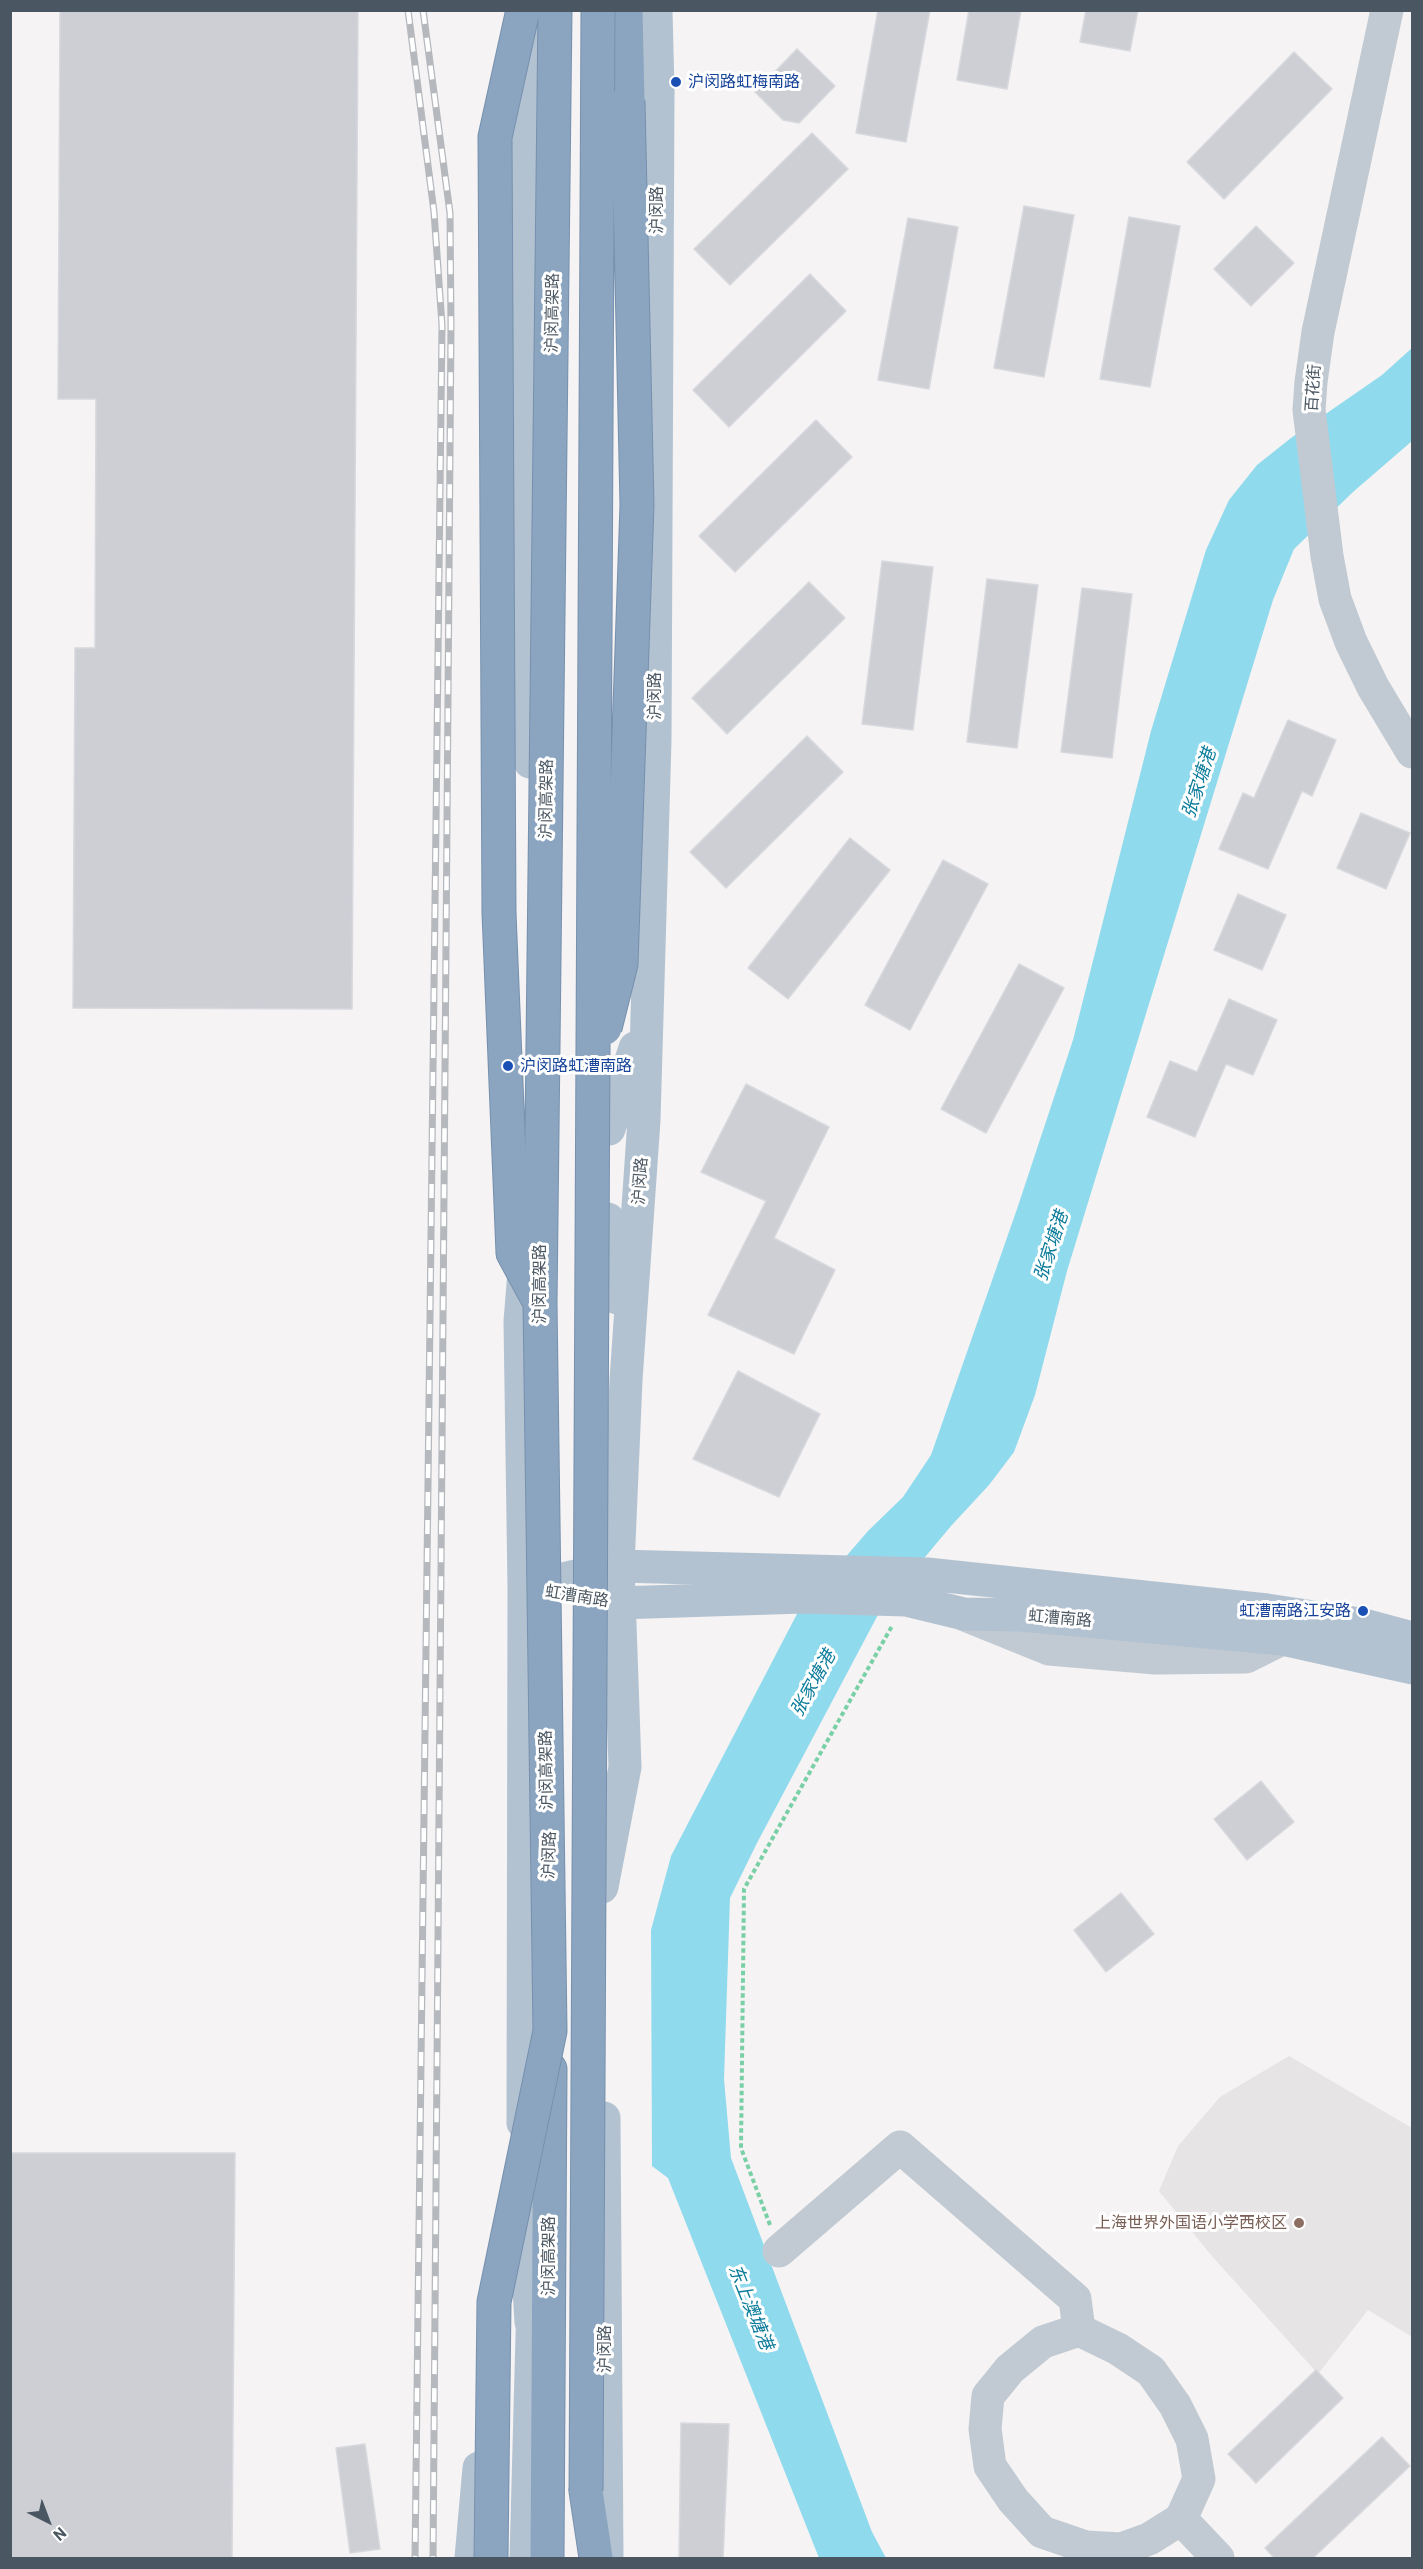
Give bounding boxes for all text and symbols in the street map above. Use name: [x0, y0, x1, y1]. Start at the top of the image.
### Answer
place label: 沪闵路虹梅南路: [688, 72, 800, 92]
marker: 沪闵路虹梅南路: [669, 75, 683, 89]
street label: 沪闵路: [647, 186, 667, 234]
street label: 沪闵高架路: [542, 273, 562, 353]
street label: 百花街: [1302, 363, 1324, 413]
street label: 沪闵路: [645, 672, 665, 720]
water label: 张家塘港: [1178, 745, 1220, 821]
street label: 沪闵高架路: [536, 759, 556, 839]
place label: 沪闵路虹漕南路: [520, 1056, 632, 1076]
marker: 沪闵路虹漕南路: [501, 1059, 515, 1073]
street label: 沪闵路: [629, 1156, 651, 1206]
water label: 张家塘港: [1030, 1208, 1072, 1284]
street label: 沪闵高架路: [530, 1244, 550, 1324]
street label: 虹漕南路: [544, 1582, 610, 1610]
place label: 虹漕南路江安路: [1239, 1601, 1351, 1621]
marker: 虹漕南路江安路: [1356, 1604, 1370, 1618]
street label: 虹漕南路: [1027, 1606, 1093, 1630]
water label: 张家塘港: [786, 1646, 840, 1720]
street label: 沪闵高架路: [536, 1730, 556, 1810]
street label: 沪闵路: [539, 1831, 559, 1879]
place label: 上海世界外国语小学西校区: [1095, 2213, 1287, 2233]
street label: 沪闵高架路: [539, 2216, 559, 2296]
marker: 上海世界外国语小学西校区: [1292, 2216, 1306, 2230]
water label: 东上澳塘港: [724, 2261, 778, 2353]
street label: 沪闵路: [595, 2325, 615, 2373]
north arrow: [18, 2491, 78, 2551]
text: N: [50, 2524, 71, 2545]

